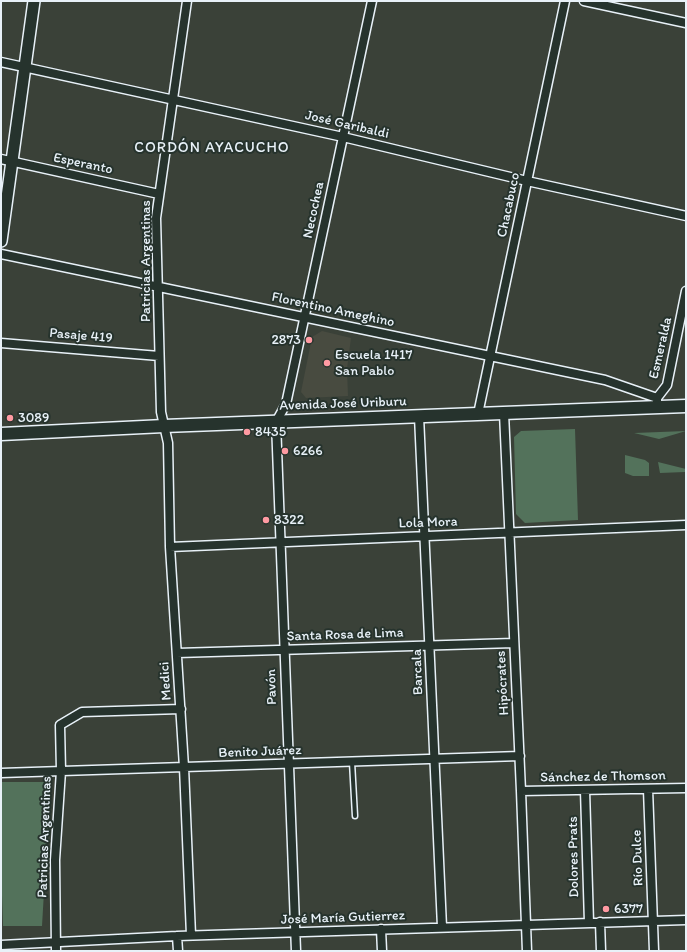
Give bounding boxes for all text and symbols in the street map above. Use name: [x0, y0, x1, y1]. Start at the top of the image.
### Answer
street label: José Garibaldi: [303, 107, 391, 143]
district label: CORDÓN AYACUCHO: [134, 139, 290, 157]
street label: Esperanto: [52, 150, 114, 178]
street label: Chacabuco: [494, 171, 524, 239]
street label: Necochea: [300, 180, 328, 240]
street label: Patricias Argentinas: [138, 200, 154, 322]
street label: Florentino Ameghino: [270, 289, 396, 331]
street label: Esmeralda: [646, 315, 676, 381]
street label: Pasaje 419: [49, 325, 113, 347]
place label: 2873: [271, 332, 301, 348]
marker: 2873: [304, 335, 314, 345]
place label: Escuela 1417 San Pablo: [335, 347, 412, 380]
marker: Escuela 1417 San Pablo: [322, 358, 332, 368]
street label: Avenida José Uriburu: [279, 393, 407, 415]
place label: 3089: [18, 410, 49, 426]
marker: 3089: [5, 413, 15, 423]
place label: 8435: [255, 424, 286, 440]
marker: 8435: [242, 427, 252, 437]
place label: 6266: [293, 443, 323, 459]
marker: 6266: [280, 446, 290, 456]
place label: 8322: [274, 512, 304, 528]
street label: Lola Mora: [398, 514, 458, 532]
marker: 8322: [261, 515, 271, 525]
street label: Santa Rosa de Lima: [286, 625, 404, 645]
street label: Barcala: [409, 649, 427, 695]
street label: Hipócrates: [493, 650, 513, 716]
street label: Medici: [156, 661, 176, 701]
street label: Pavón: [263, 669, 281, 705]
street label: Benito Juárez: [218, 742, 302, 762]
street label: Sánchez de Thomson: [540, 768, 666, 786]
street label: Patricias Argentinas: [34, 776, 56, 898]
street label: Dolores Prats: [565, 816, 583, 898]
street label: Río Dulce: [629, 830, 647, 886]
place label: 6377: [614, 901, 643, 917]
marker: 6377: [601, 904, 611, 914]
street label: José María Gutierrez: [281, 907, 405, 929]

